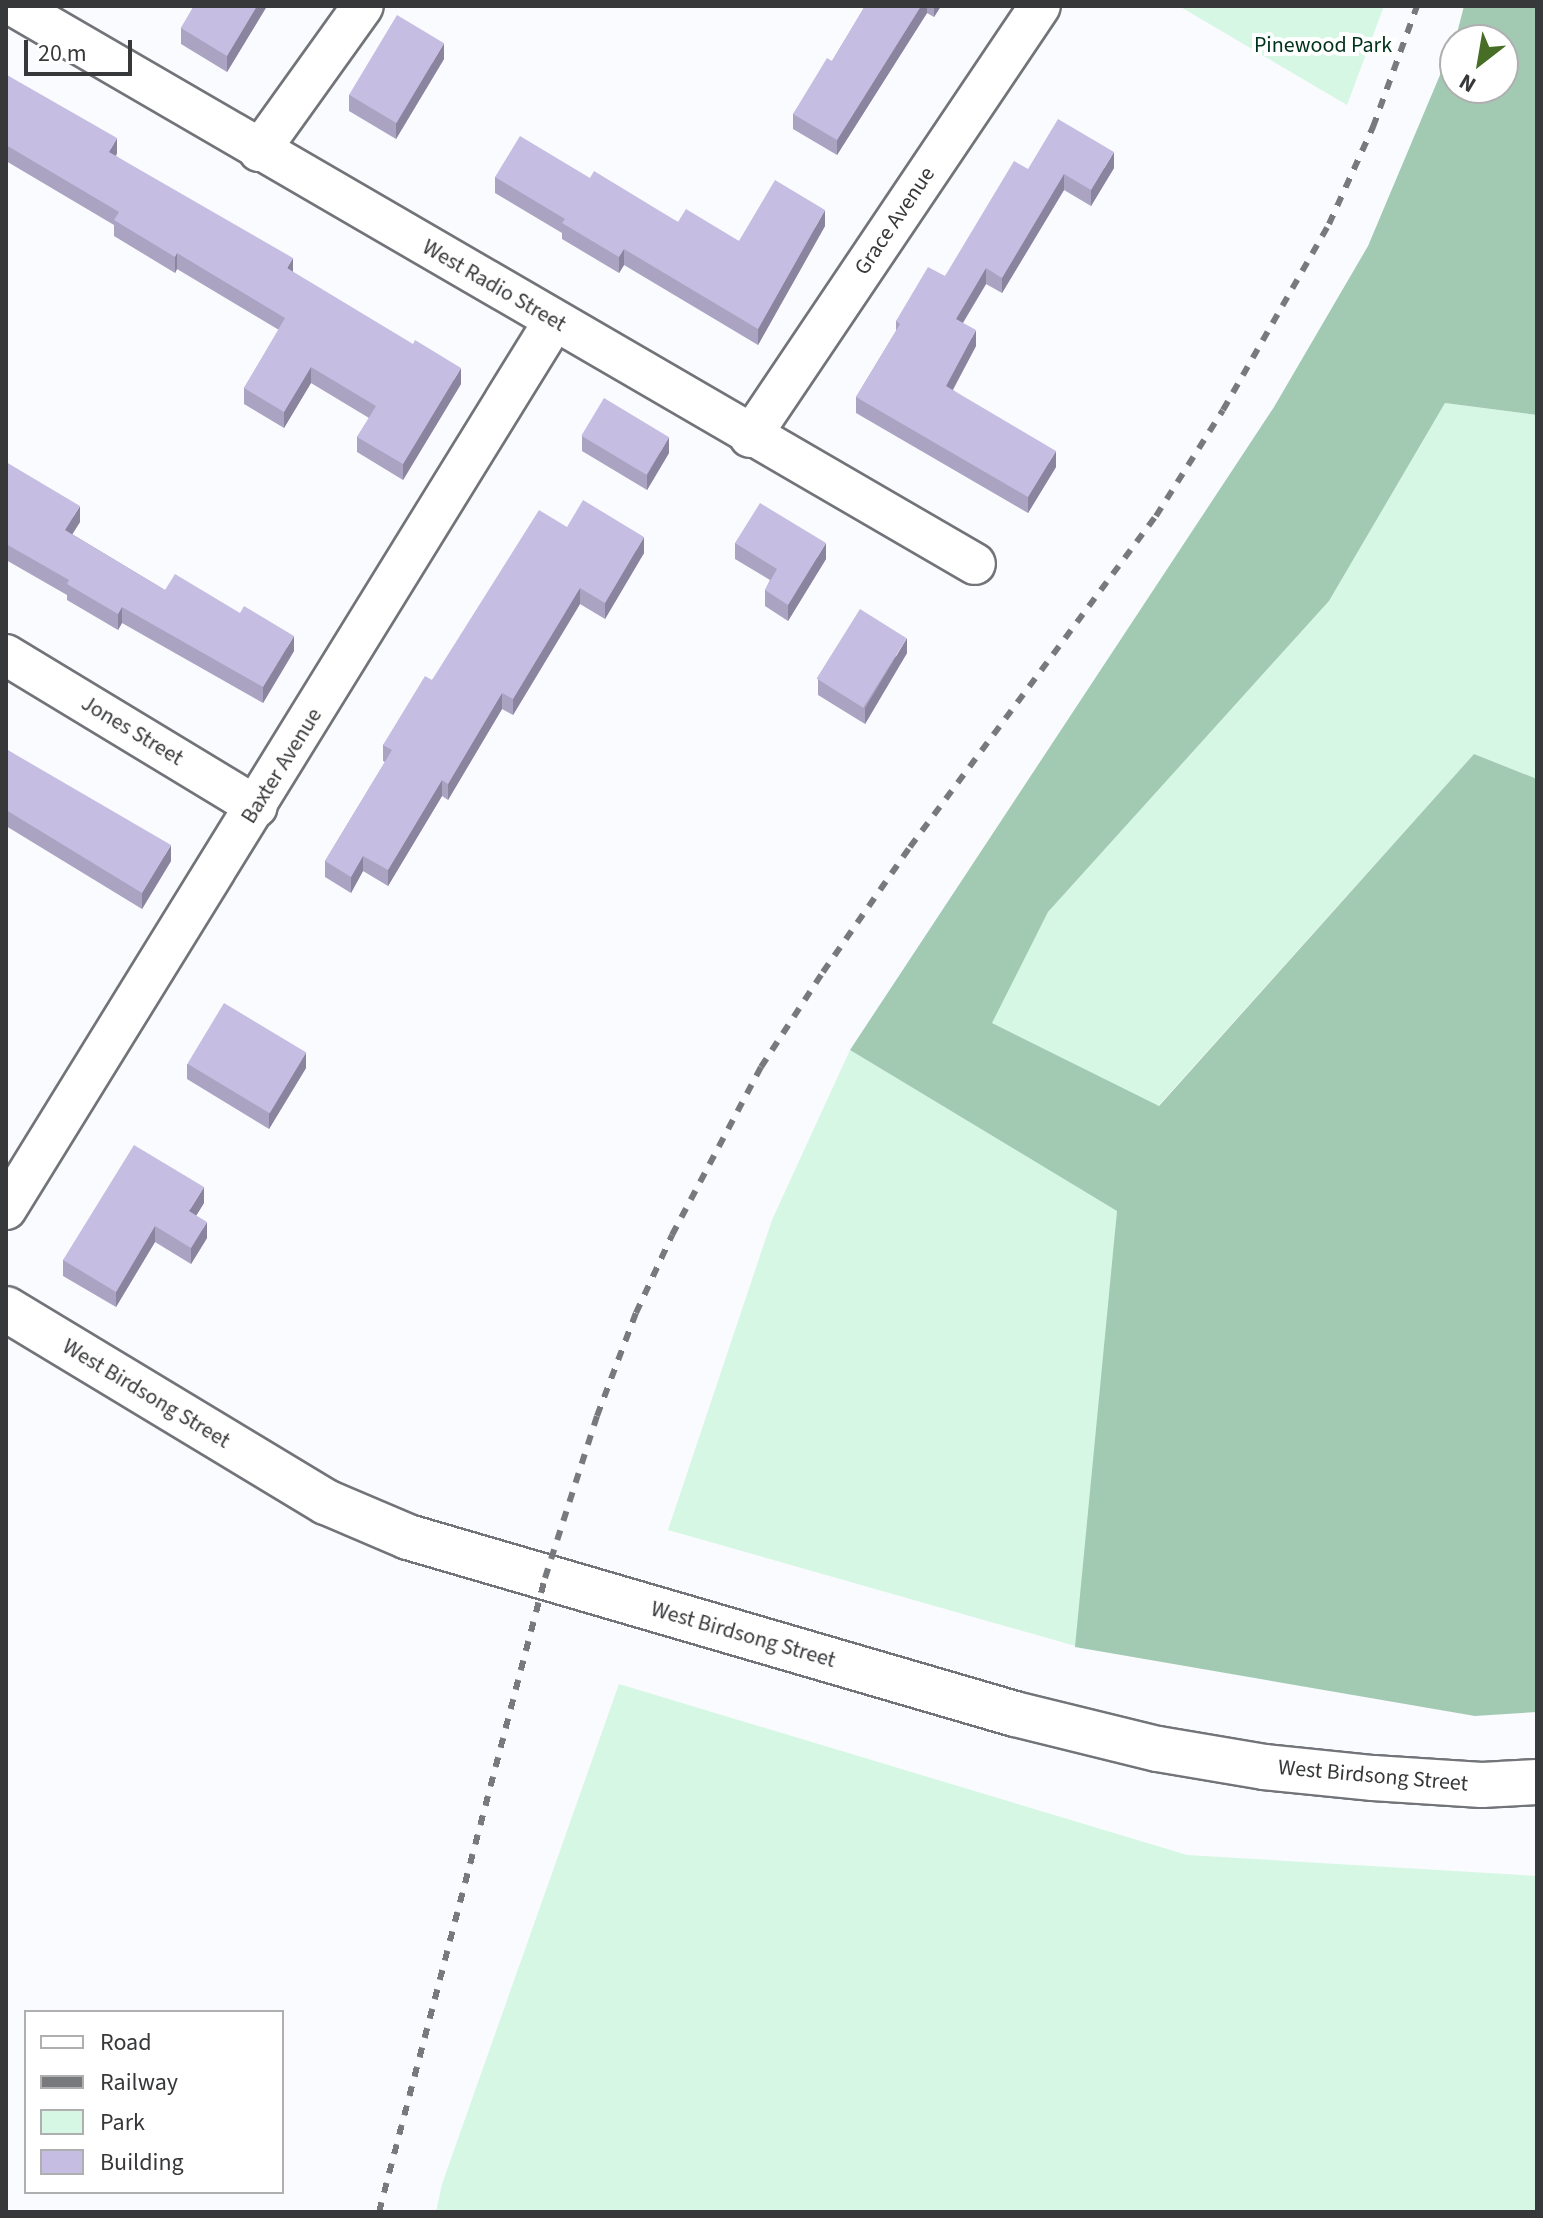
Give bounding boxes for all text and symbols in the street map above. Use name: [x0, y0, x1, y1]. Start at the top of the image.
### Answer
scale bar: [28, 24, 136, 74]
north arrow: [1439, 24, 1519, 104]
park label: Pinewood Park: [1254, 33, 1392, 59]
text: 20 m: [38, 36, 87, 71]
text: N: [1453, 65, 1482, 100]
street label: Grace Avenue: [849, 162, 941, 280]
street label: West Radio Street: [418, 234, 570, 338]
street label: Jones Street: [76, 690, 188, 772]
street label: Baxter Avenue: [236, 703, 328, 829]
street label: West Birdsong Street: [58, 1334, 234, 1454]
street label: West Birdsong Street: [648, 1596, 838, 1674]
street label: West Birdsong Street: [1277, 1755, 1469, 1797]
legend: [24, 2010, 284, 2194]
text: Road: [100, 2025, 152, 2060]
text: Railway: [100, 2065, 178, 2100]
text: Park: [100, 2105, 145, 2140]
text: Building: [100, 2145, 184, 2180]

